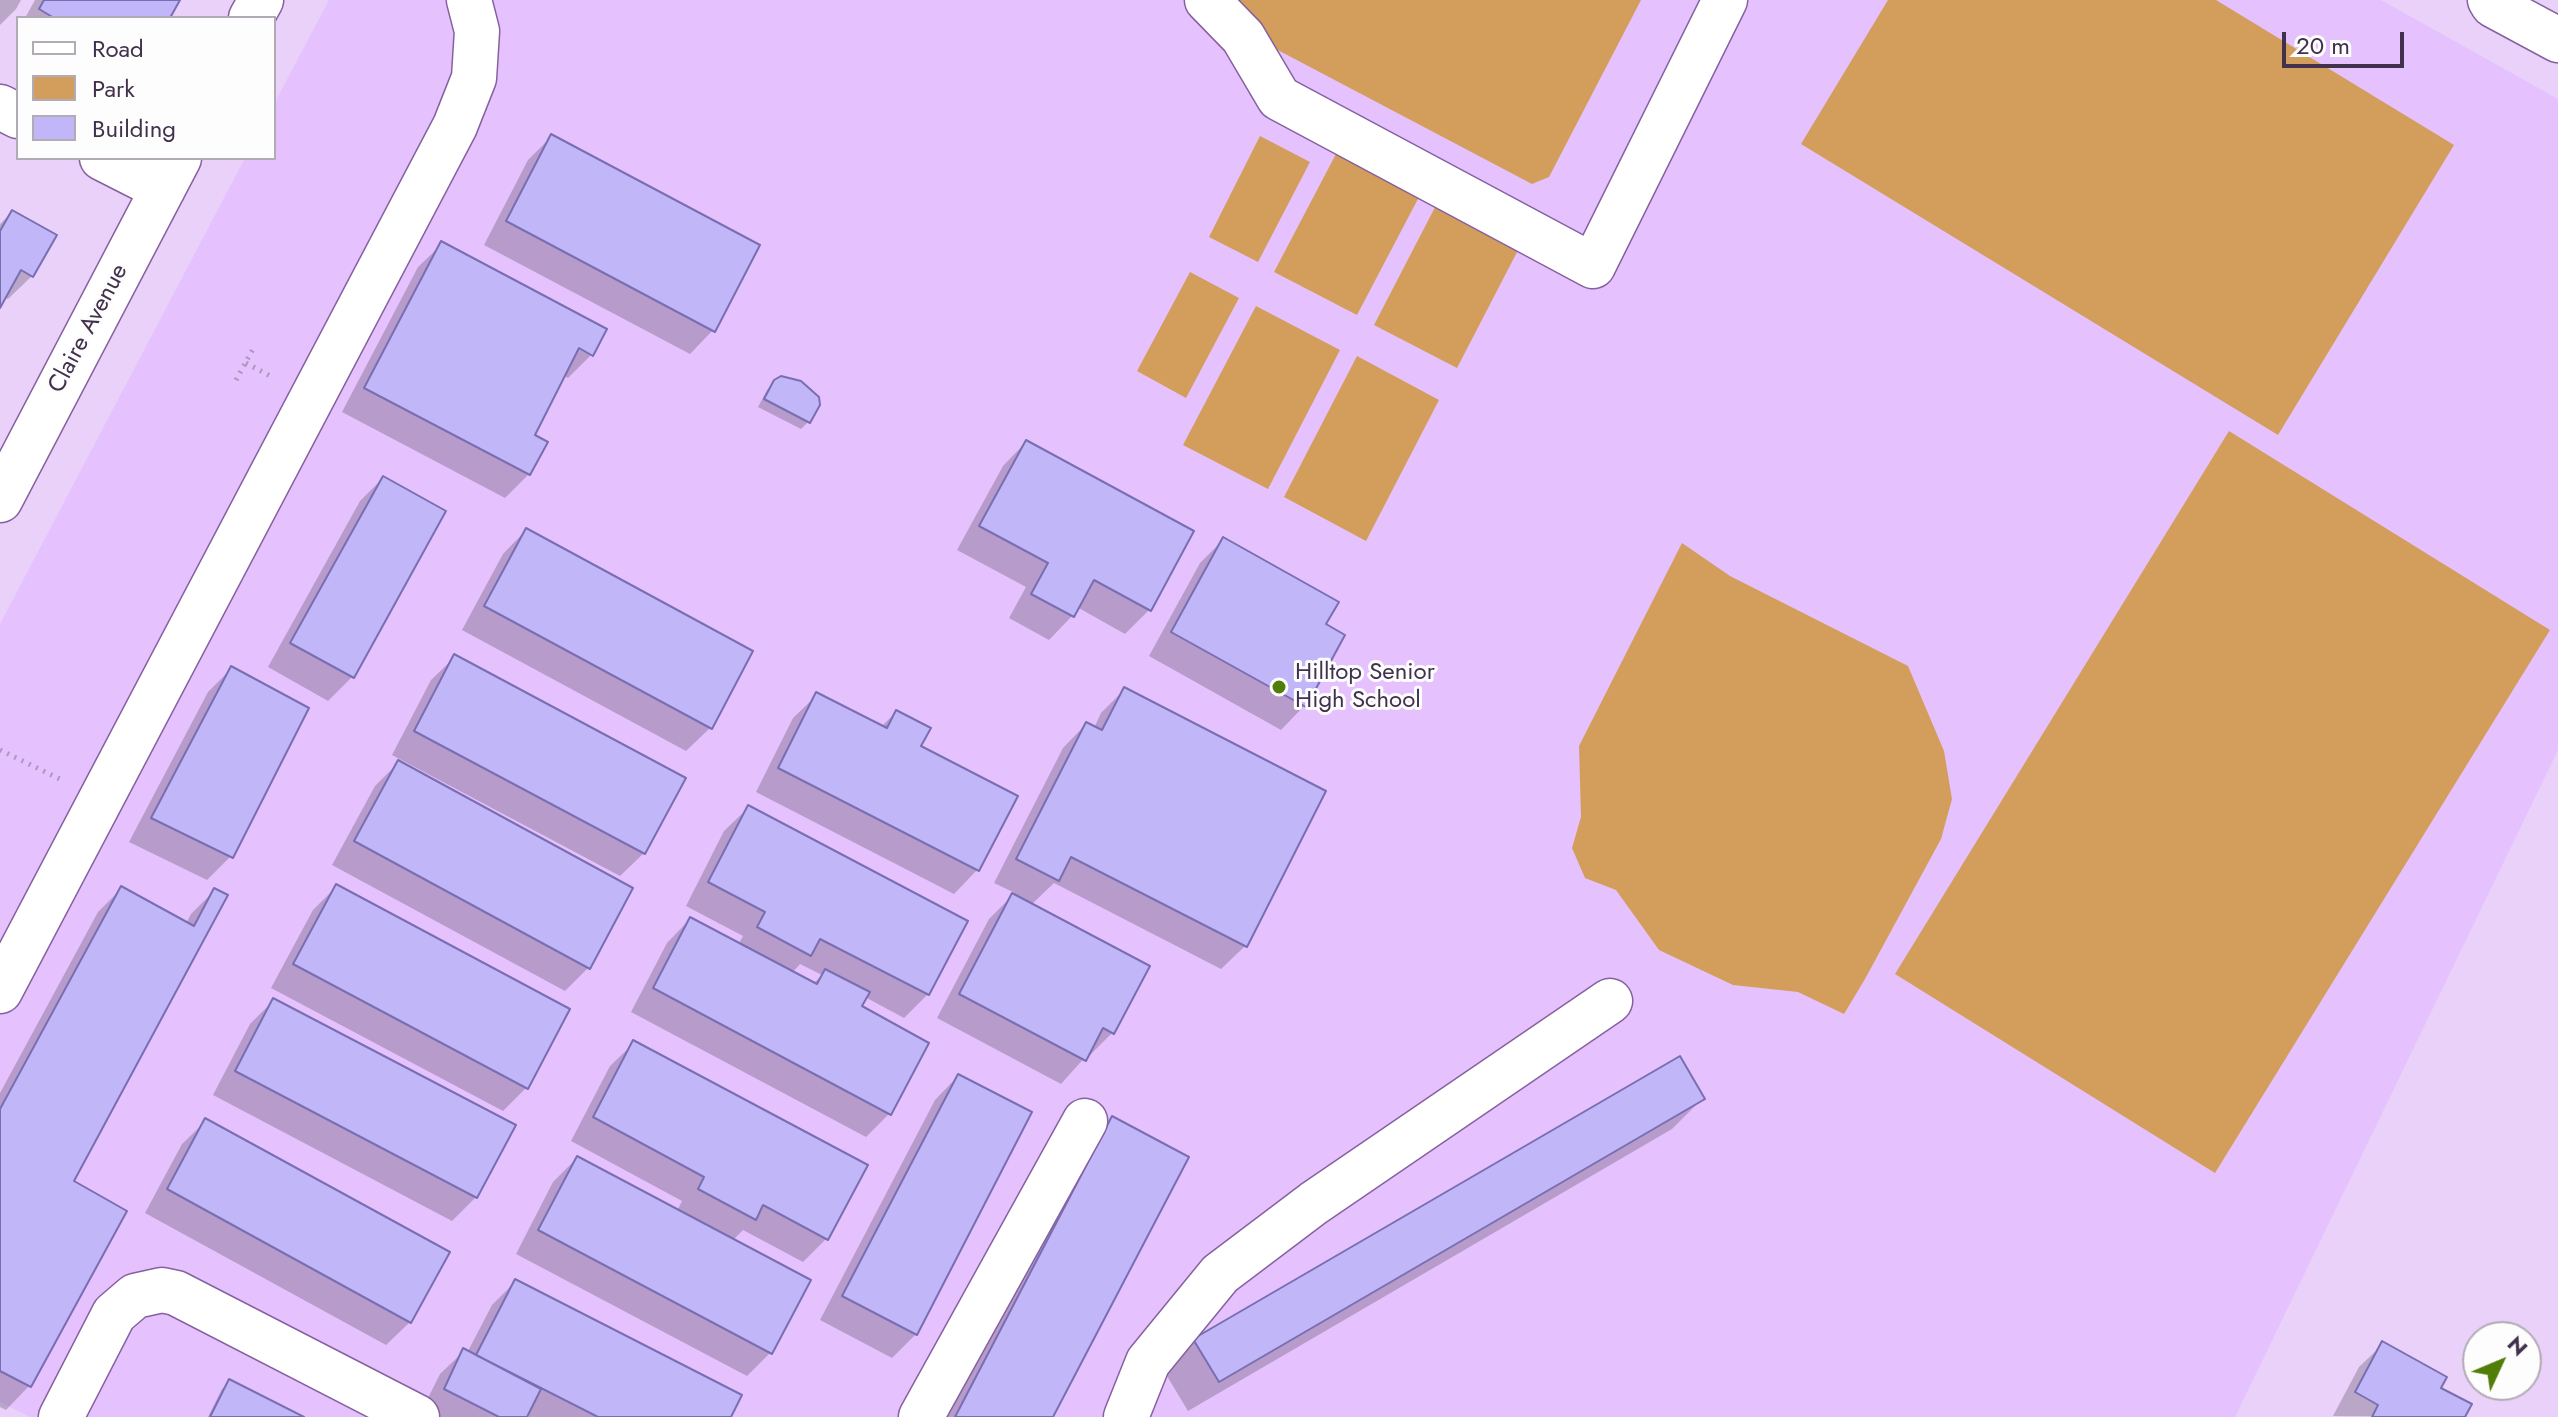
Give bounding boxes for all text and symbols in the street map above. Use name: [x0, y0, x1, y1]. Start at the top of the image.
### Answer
legend: [16, 16, 276, 160]
scale bar: [2286, 16, 2408, 66]
text: 20 m: [2296, 28, 2350, 63]
text: Road: [92, 31, 144, 66]
text: Park: [92, 71, 135, 106]
text: Building: [92, 111, 176, 146]
street label: Claire Avenue: [43, 260, 135, 398]
place label: Hilltop Senior High School: [1295, 659, 1435, 715]
marker: Hilltop Senior High School: [1270, 678, 1288, 696]
north arrow: [2462, 1321, 2542, 1401]
text: N: [2500, 1328, 2535, 1363]

